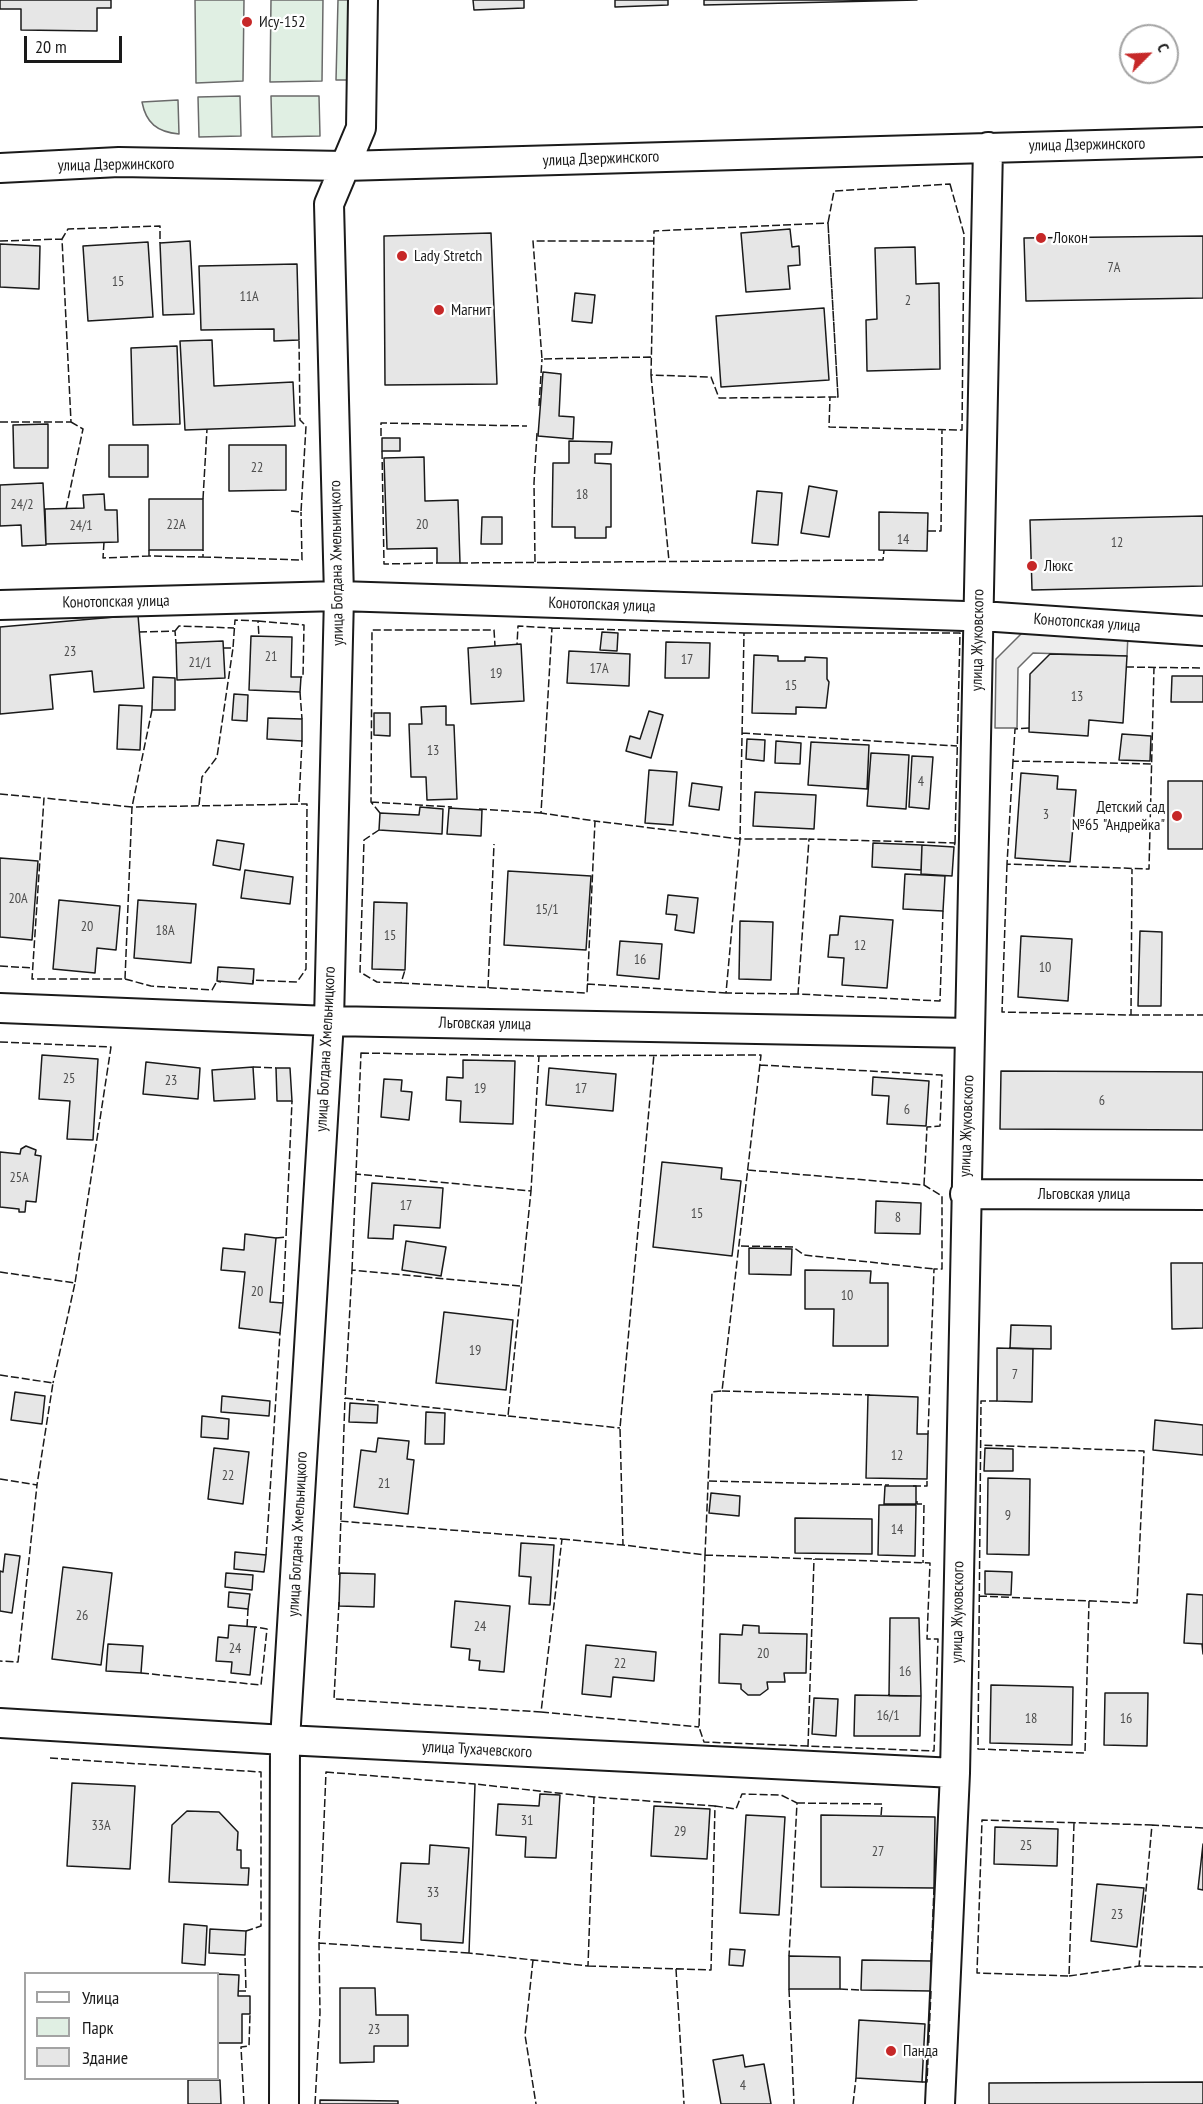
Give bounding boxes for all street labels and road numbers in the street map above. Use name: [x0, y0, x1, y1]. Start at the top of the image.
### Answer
street label: улица Дзержинского: [1029, 134, 1145, 156]
street label: улица Дзержинского: [542, 147, 660, 171]
street label: улица Дзержинского: [58, 154, 174, 176]
street label: улица Богдана Хмельницкого: [326, 480, 348, 646]
street label: улица Жуковского: [968, 589, 988, 691]
street label: Конотопская улица: [62, 591, 170, 613]
street label: Конотопская улица: [548, 594, 656, 616]
street label: Конотопская улица: [1033, 610, 1141, 636]
street label: улица Богдана Хмельницкого: [312, 966, 340, 1132]
street label: Льговская улица: [439, 1014, 531, 1034]
street label: улица Жуковского: [956, 1075, 978, 1177]
street label: Льговская улица: [1038, 1184, 1130, 1204]
street label: улица Богдана Хмельницкого: [284, 1451, 312, 1617]
street label: улица Жуковского: [948, 1561, 968, 1663]
street label: улица Тухачевского: [421, 1738, 533, 1762]

